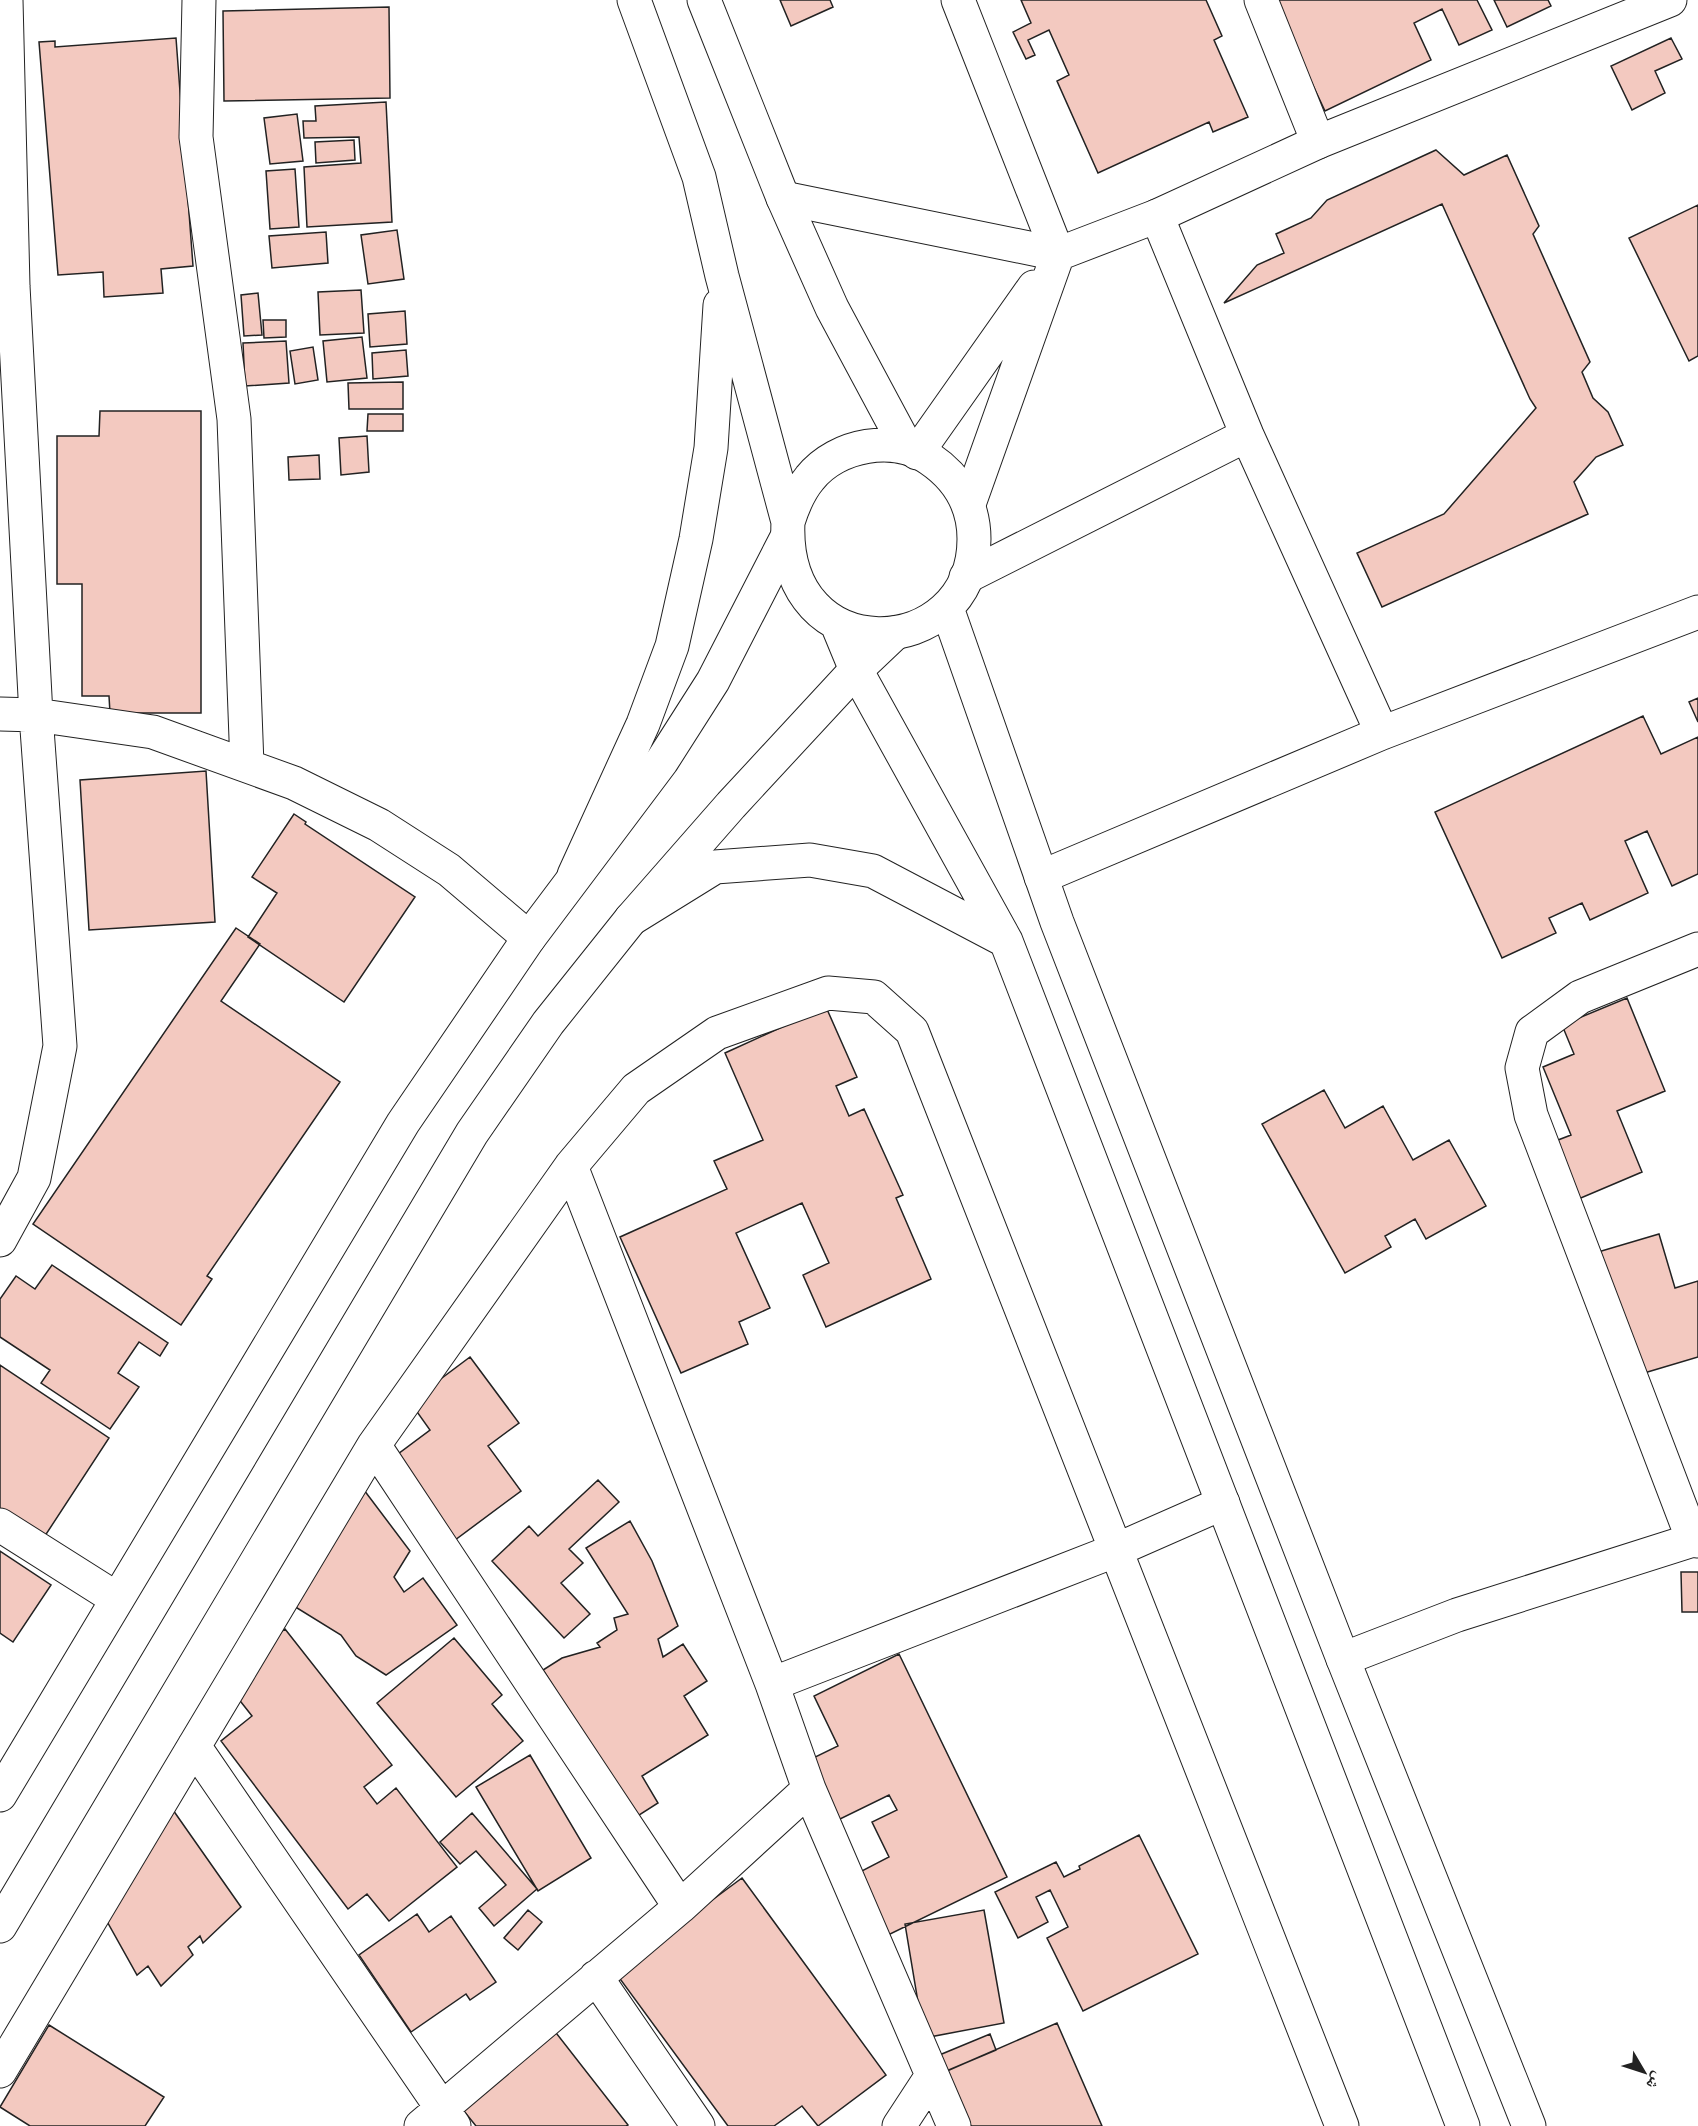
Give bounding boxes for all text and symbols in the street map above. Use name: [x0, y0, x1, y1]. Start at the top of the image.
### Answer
north arrow: [1614, 2042, 1674, 2102]
text: ش: [1643, 2069, 1668, 2094]

